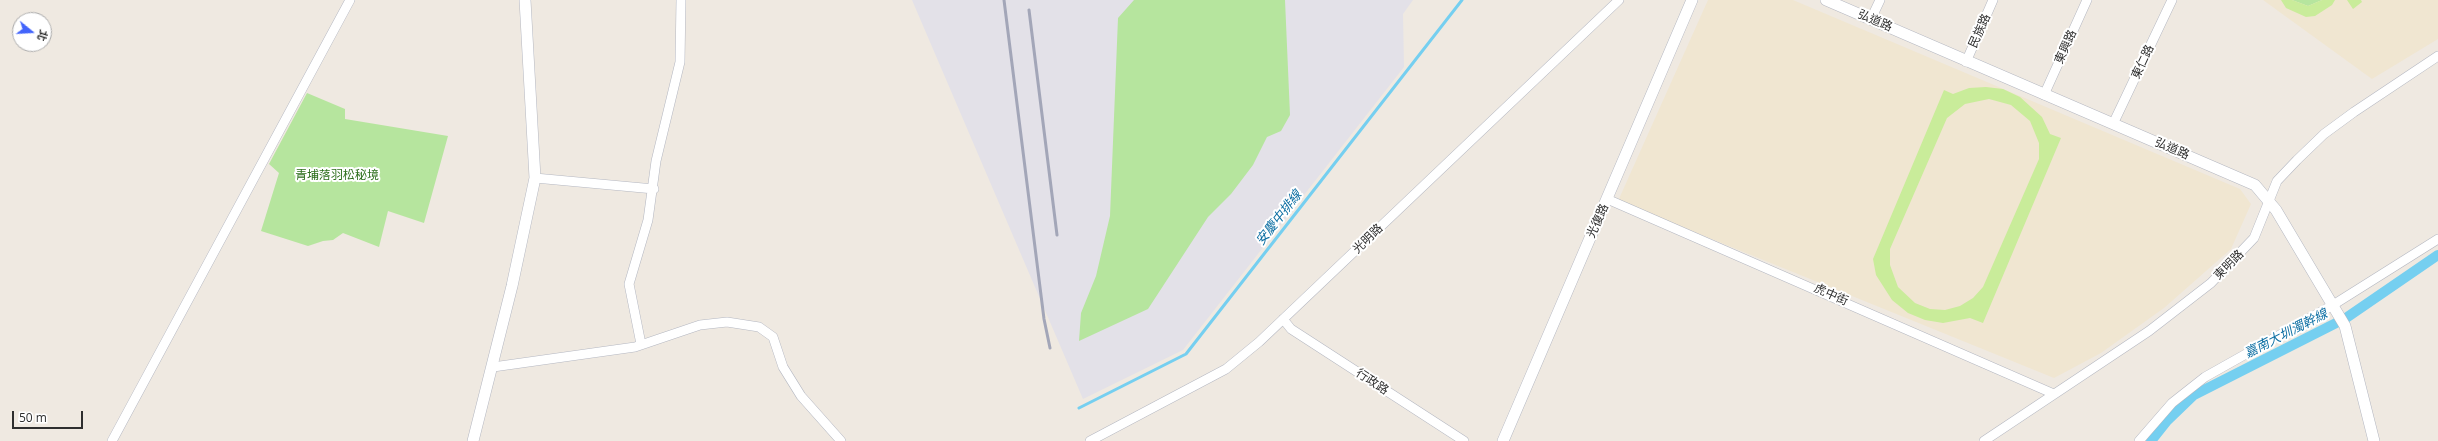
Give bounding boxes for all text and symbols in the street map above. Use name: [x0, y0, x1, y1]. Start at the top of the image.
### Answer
street label: 弘道路: [1856, 7, 1894, 35]
north arrow: [12, 12, 52, 52]
street label: 民族路: [1966, 12, 1994, 50]
text: 北: [34, 28, 52, 43]
street label: 東興路: [2052, 28, 2080, 66]
street label: 東仁路: [2129, 43, 2157, 81]
street label: 弘道路: [2153, 135, 2191, 163]
park label: 青埔落羽松秘境: [295, 169, 379, 183]
water label: 安慶中排線: [1253, 188, 1305, 248]
street label: 光復路: [1584, 202, 1612, 240]
street label: 光明路: [1350, 221, 1386, 257]
street label: 東明路: [2211, 247, 2247, 283]
street label: 虎中街: [1812, 281, 1850, 309]
water label: 嘉南大圳濁幹線: [2242, 306, 2330, 362]
street label: 行政路: [1353, 366, 1391, 398]
scale bar: [14, 403, 85, 429]
text: 50 m: [19, 409, 47, 426]

